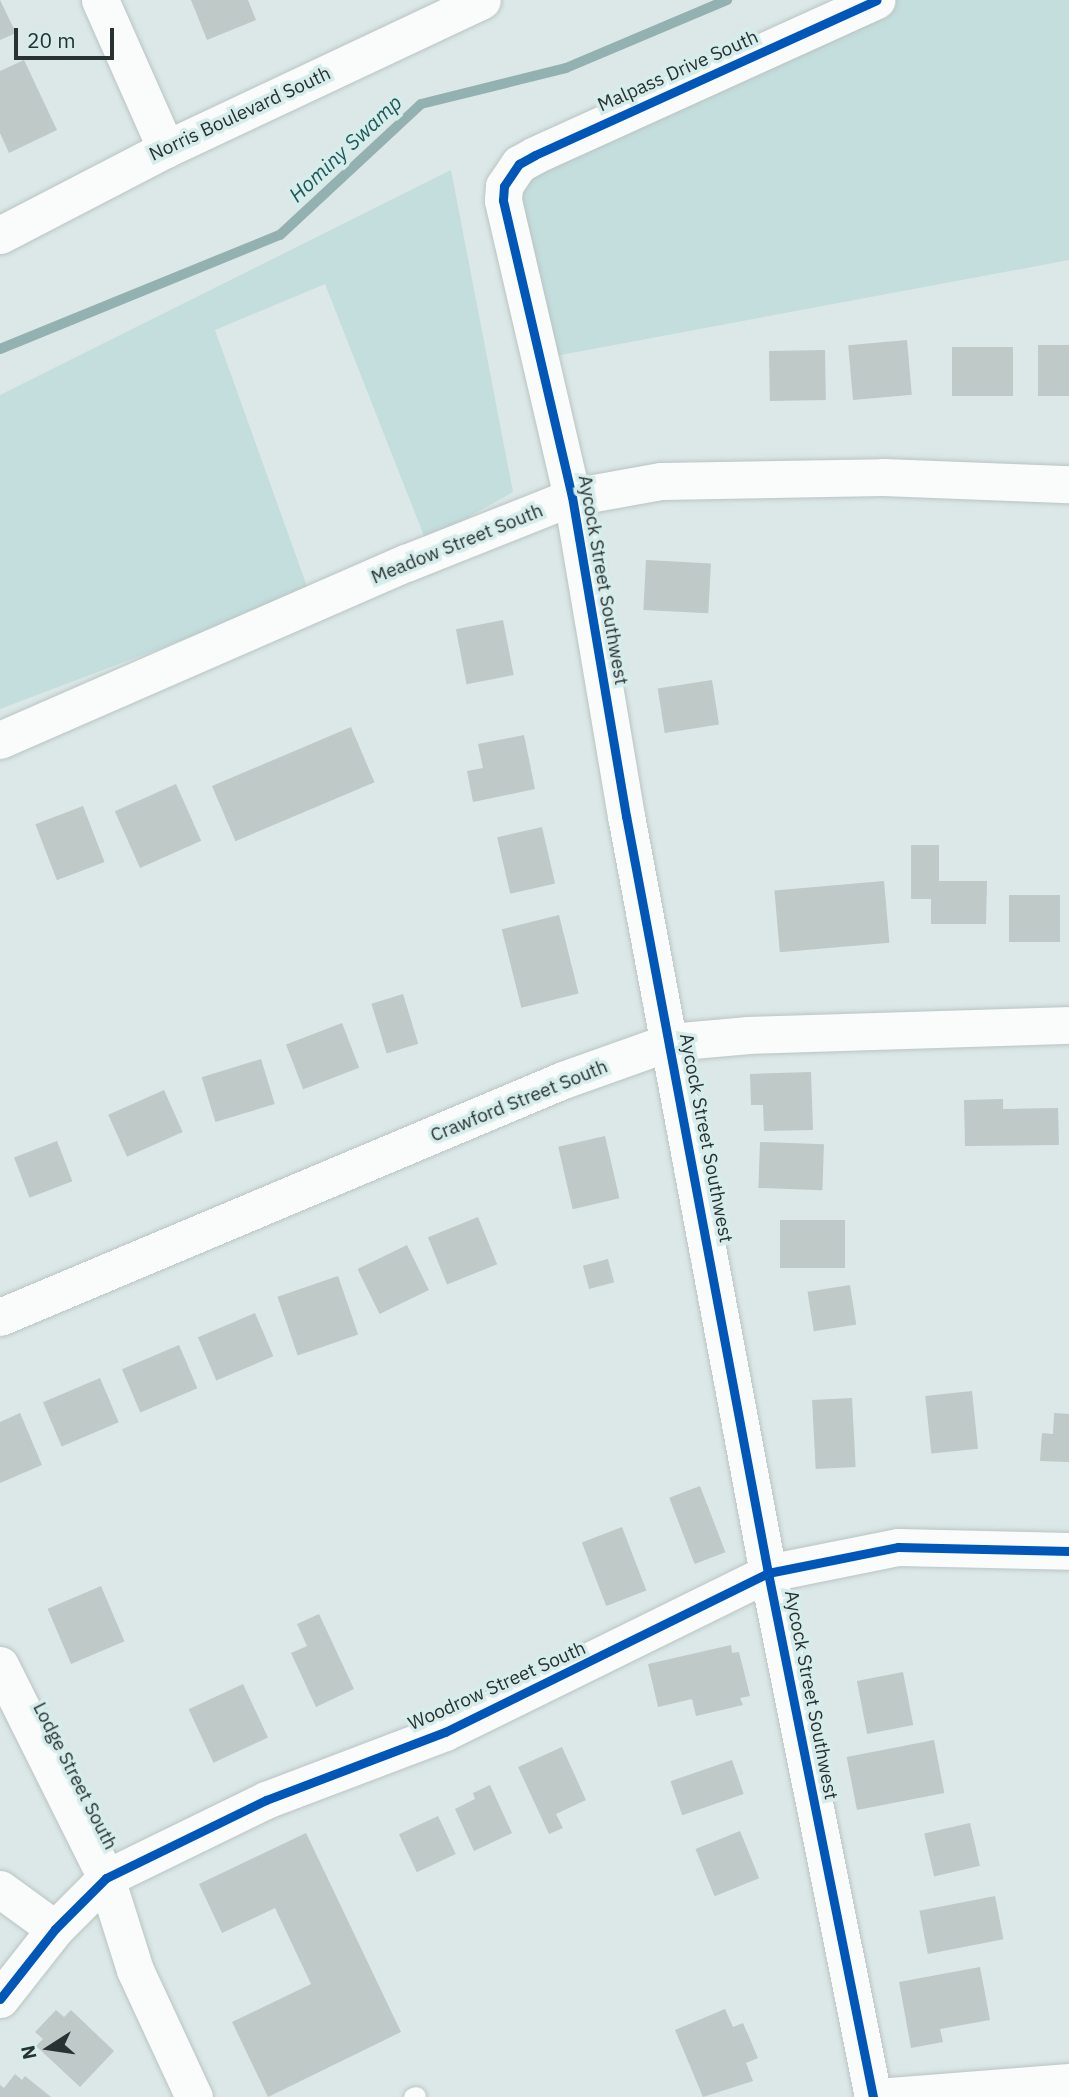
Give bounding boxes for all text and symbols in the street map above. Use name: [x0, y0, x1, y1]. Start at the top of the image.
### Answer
scale bar: [18, 14, 117, 58]
street label: Malpass Drive South: [594, 25, 762, 117]
text: 20 m: [27, 26, 76, 54]
street label: Norris Boulevard South: [146, 62, 334, 166]
water label: Hominy Swamp: [283, 89, 407, 207]
street label: Aycock Street Southwest: [573, 473, 633, 687]
street label: Meadow Street South: [368, 499, 546, 589]
street label: Aycock Street Southwest: [675, 1031, 737, 1245]
street label: Crawford Street South: [427, 1055, 611, 1147]
street label: Aycock Street Southwest: [780, 1588, 842, 1802]
street label: Woodrow Street South: [405, 1637, 589, 1735]
street label: Lodge Street South: [28, 1698, 122, 1854]
north arrow: [14, 2013, 84, 2083]
text: N: [15, 2043, 42, 2062]

